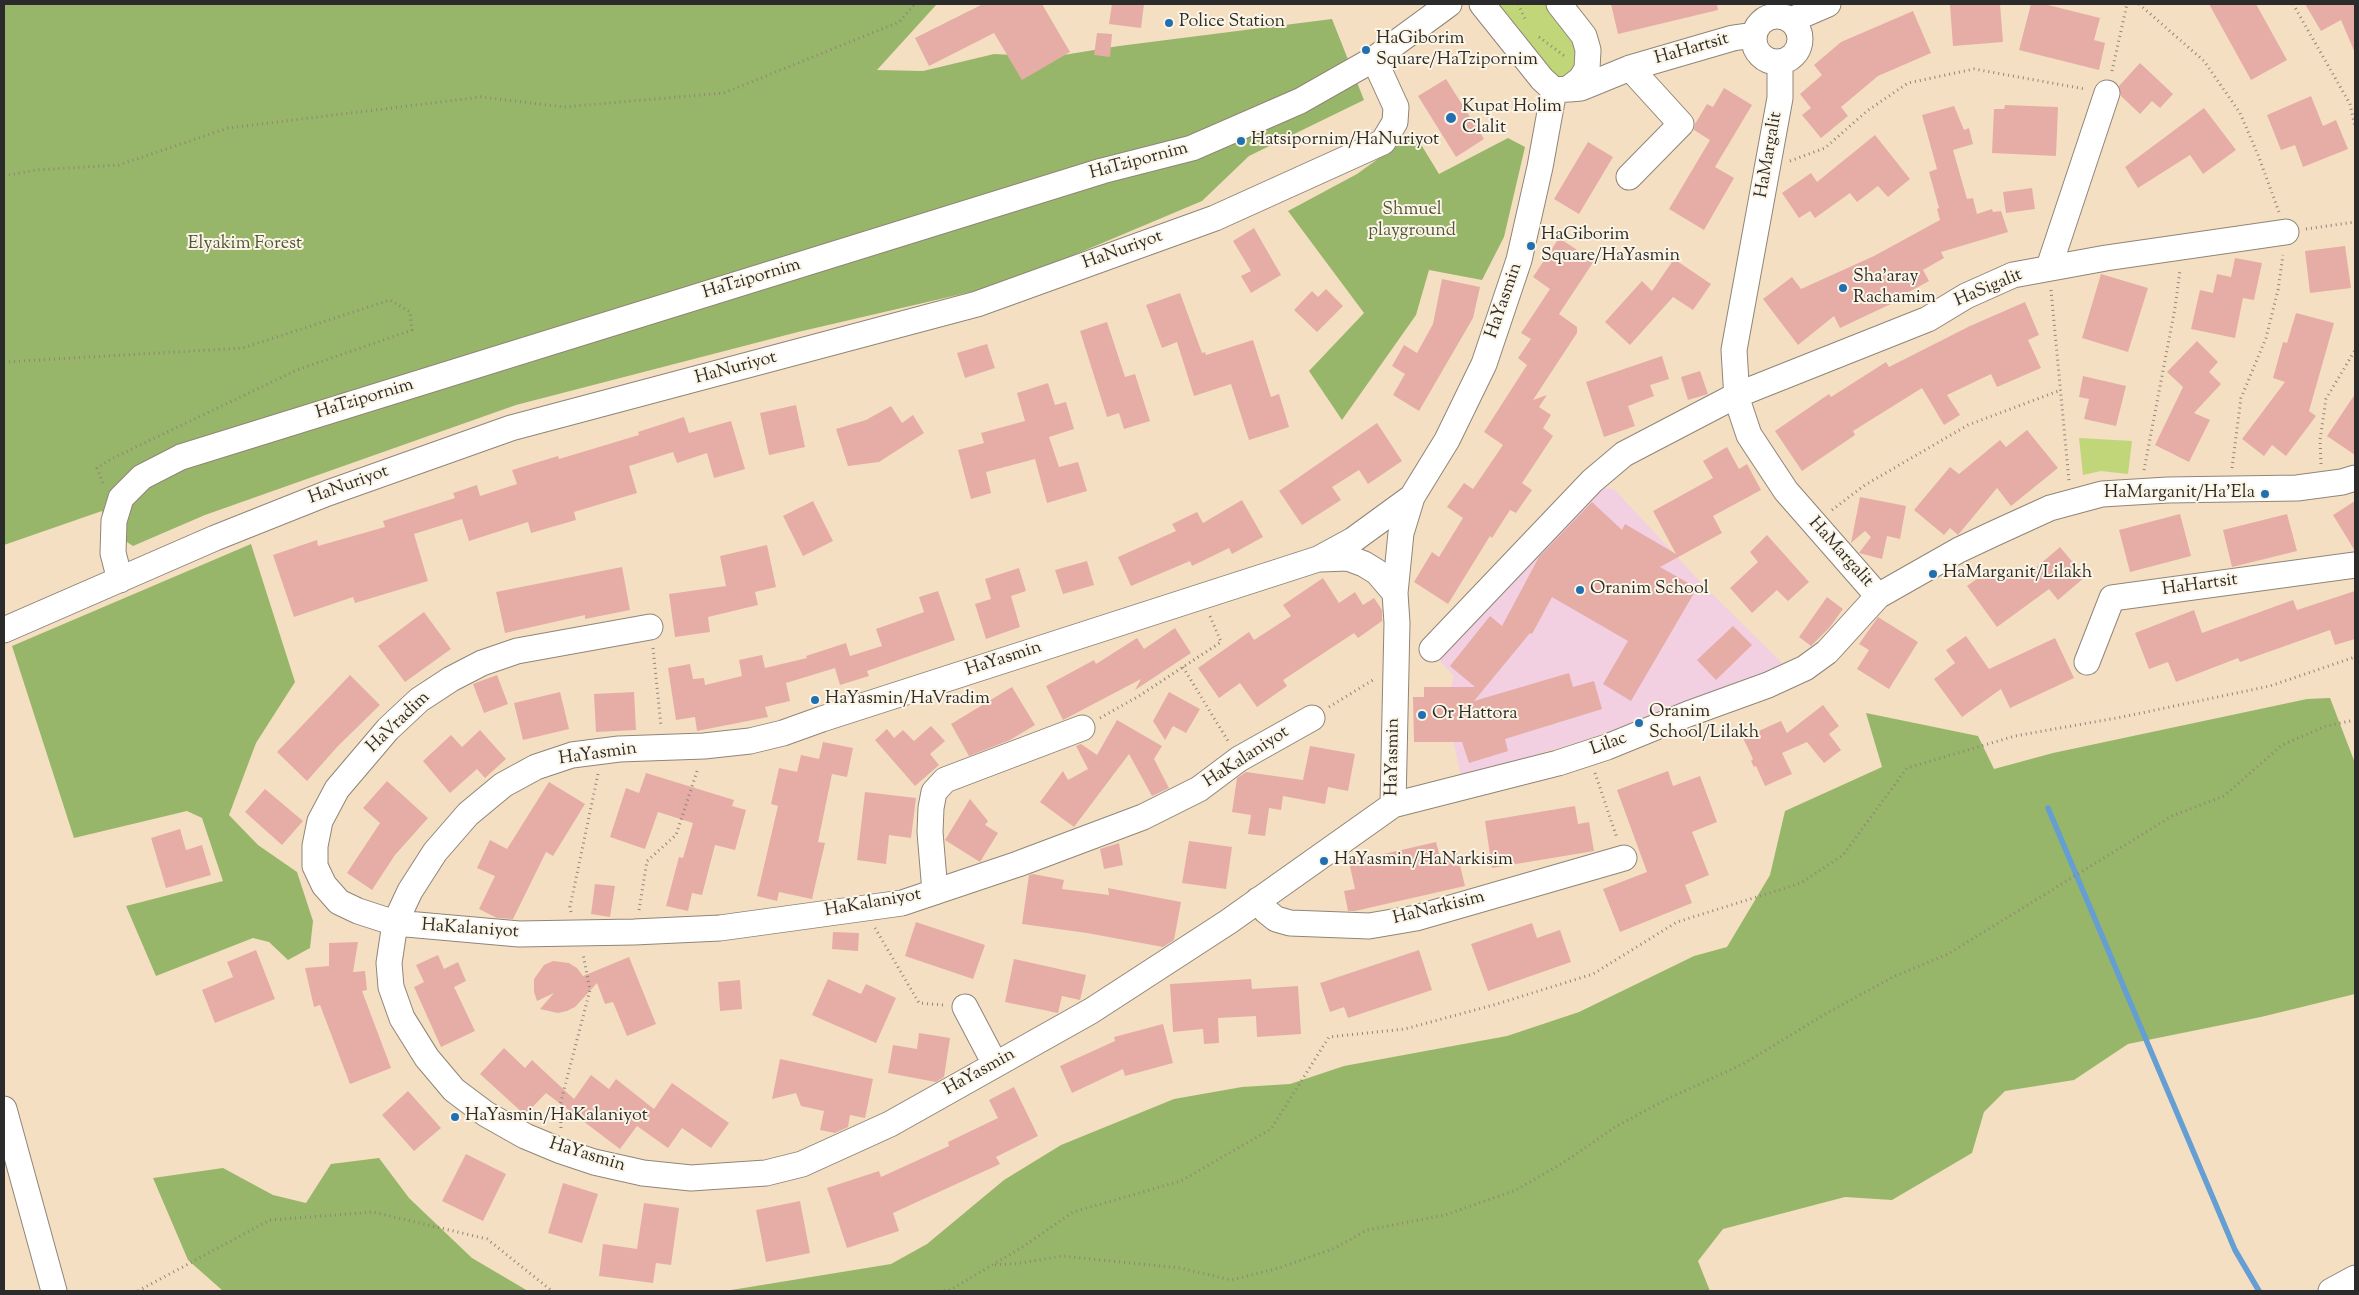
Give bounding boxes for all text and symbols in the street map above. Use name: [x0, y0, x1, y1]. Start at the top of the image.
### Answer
place label: Police Station: [1179, 12, 1285, 34]
marker: Police Station: [1163, 17, 1175, 29]
place label: HaGiborim Square/HaTzipornim: [1376, 29, 1538, 72]
street label: HaHartsit: [1653, 29, 1731, 71]
marker: HaGiborim Square/HaTzipornim: [1360, 44, 1372, 56]
place label: Kupat Holim Clalit: [1462, 97, 1562, 140]
street label: HaMargalit: [1752, 110, 1788, 200]
marker: Kupat Holim Clalit: [1444, 111, 1458, 125]
place label: Hatsipornim/HaNuriyot: [1251, 130, 1439, 152]
marker: Hatsipornim/HaNuriyot: [1235, 135, 1247, 147]
street label: HaTzipornim: [1087, 138, 1191, 186]
park label: Shmuel playground: [1368, 200, 1456, 242]
place label: HaGiborim Square/HaYasmin: [1541, 225, 1680, 268]
street label: HaNuriyot: [1080, 227, 1166, 275]
park label: Elyakim Forest: [188, 234, 302, 256]
marker: HaGiborim Square/HaYasmin: [1525, 240, 1537, 252]
street label: HaTzipornim: [701, 255, 803, 305]
street label: HaYasmin: [1482, 260, 1528, 342]
street label: HaSigalit: [1952, 265, 2026, 313]
place label: Sha'aray Rachamim: [1853, 267, 1936, 310]
marker: Sha'aray Rachamim: [1837, 282, 1849, 294]
street label: HaNuriyot: [693, 348, 779, 390]
street label: HaTzipornim: [314, 375, 416, 425]
street label: HaNuriyot: [306, 462, 392, 510]
place label: HaMarganit/Ha'Ela: [2104, 483, 2255, 505]
marker: HaMarganit/Ha'Ela: [2259, 488, 2271, 500]
street label: HaMargalit: [1803, 513, 1877, 593]
place label: HaMarganit/Lilakh: [1943, 563, 2092, 585]
marker: HaMarganit/Lilakh: [1927, 568, 1939, 580]
street label: HaHartsit: [2161, 570, 2239, 602]
place label: Oranim School: [1590, 579, 1709, 601]
marker: Oranim School: [1574, 584, 1586, 596]
street label: HaYasmin: [963, 638, 1045, 682]
street label: HaVradim: [363, 688, 435, 758]
place label: HaYasmin/HaVradim: [825, 689, 990, 711]
marker: HaYasmin/HaVradim: [809, 694, 821, 706]
place label: Oranim School/Lilakh: [1649, 702, 1759, 744]
place label: Or Hattora: [1432, 704, 1517, 726]
marker: Or Hattora: [1416, 709, 1428, 721]
marker: Oranim School/Lilakh: [1633, 717, 1645, 729]
street label: HaYasmin: [1383, 718, 1405, 796]
street label: HaKalaniyot: [1200, 722, 1294, 794]
street label: Lilac: [1588, 728, 1630, 762]
street label: HaYasmin: [558, 739, 638, 771]
place label: HaYasmin/HaNarkisim: [1334, 850, 1513, 872]
marker: HaYasmin/HaNarkisim: [1318, 855, 1330, 867]
street label: HaKalaniyot: [823, 885, 923, 923]
street label: HaNarkisim: [1391, 887, 1487, 931]
street label: HaKalaniyot: [421, 916, 519, 944]
street label: HaYasmin: [940, 1045, 1020, 1101]
place label: HaYasmin/HaKalaniyot: [465, 1106, 648, 1128]
marker: HaYasmin/HaKalaniyot: [449, 1111, 461, 1123]
street label: HaYasmin: [546, 1134, 628, 1178]

